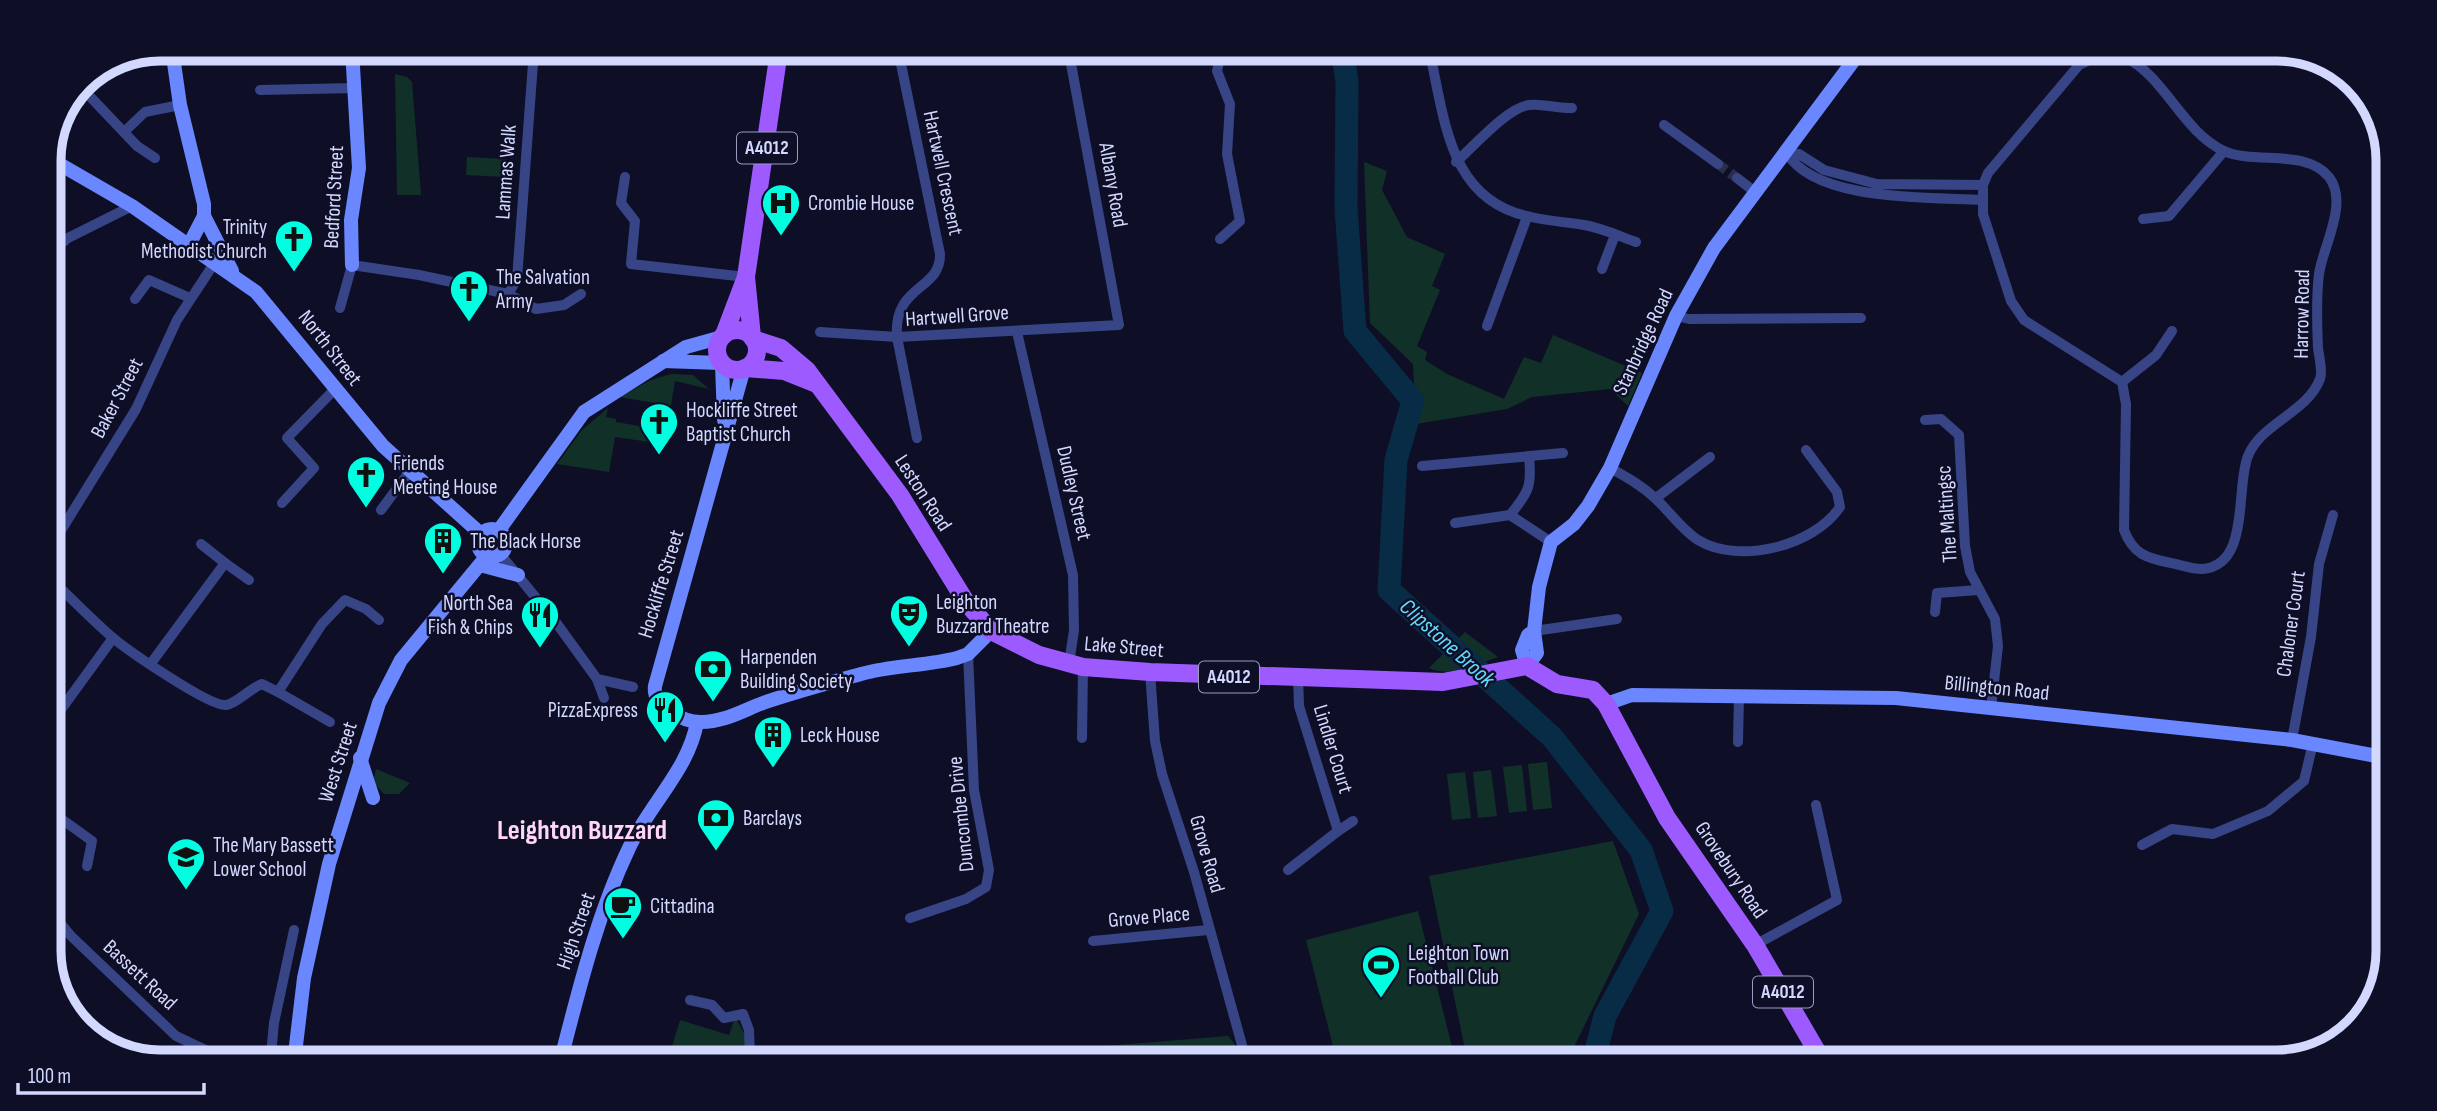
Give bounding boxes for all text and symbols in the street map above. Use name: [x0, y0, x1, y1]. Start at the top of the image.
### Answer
street label: Hartwell Crescent: [918, 108, 968, 238]
street label: Lammas Walk: [490, 124, 522, 220]
road number: A4012: [737, 132, 797, 164]
street label: Albany Road: [1093, 140, 1133, 229]
street label: Bedford Street: [319, 145, 349, 249]
hospital icon: Crombie House: [760, 182, 802, 237]
place label: Crombie House: [808, 191, 915, 216]
place label: Trinity Methodist Church: [141, 215, 267, 264]
church icon: Trinity Methodist Church: [273, 218, 315, 273]
place label: The Salvation Army: [495, 265, 590, 314]
church icon: The Salvation Army: [448, 268, 490, 323]
street label: Harrow Road: [2289, 269, 2315, 359]
street label: Stanbridge Road: [1607, 285, 1679, 399]
street label: Hartwell Grove: [904, 300, 1010, 332]
street label: North Street: [293, 305, 367, 391]
street label: Baker Street: [85, 354, 149, 442]
place label: Hockliffe Street Baptist Church: [686, 398, 798, 447]
church icon: Hockliffe Street Baptist Church: [638, 401, 680, 456]
street label: Dudley Street: [1051, 444, 1097, 542]
street label: Leston Road: [889, 450, 957, 536]
place label: Friends Meeting House: [393, 451, 497, 500]
church icon: Friends Meeting House: [345, 454, 387, 509]
street label: The Maltingsc: [1931, 465, 1963, 563]
building icon: The Black Horse: [422, 520, 464, 575]
street label: Hockliffe Street: [633, 527, 689, 641]
place label: The Black Horse: [470, 529, 581, 554]
street label: Chaloner Court: [2271, 569, 2311, 679]
place label: Leighton Buzzard Theatre: [936, 590, 1049, 639]
place label: North Sea Fish & Chips: [428, 591, 513, 640]
theatre icon: Leighton Buzzard Theatre: [888, 593, 930, 648]
water label: Clipstone Brook: [1393, 593, 1502, 694]
restaurant icon: North Sea Fish & Chips: [519, 594, 561, 649]
street label: Lake Street: [1083, 631, 1165, 663]
place label: Harpenden Building Society: [740, 645, 852, 694]
bank icon: Harpenden Building Society: [692, 648, 734, 703]
road number: A4012: [1199, 662, 1259, 692]
street label: Billington Road: [1943, 670, 2051, 706]
restaurant icon: PizzaExpress: [644, 689, 686, 744]
place label: PizzaExpress: [548, 698, 638, 723]
street label: Lindler Court: [1308, 702, 1358, 796]
building icon: Leck House: [752, 714, 794, 769]
street label: West Street: [313, 718, 363, 806]
place label: Leck House: [800, 723, 880, 748]
street label: Duncombe Drive: [943, 755, 979, 873]
bank icon: Barclays: [695, 797, 737, 852]
place label: Barclays: [743, 806, 802, 831]
street label: Grove Road: [1184, 812, 1230, 896]
district label: Leighton Buzzard: [497, 814, 667, 847]
street label: Grovebury Road: [1690, 817, 1772, 923]
place label: The Mary Bassett Lower School: [213, 833, 334, 882]
school or university icon: The Mary Bassett Lower School: [165, 836, 207, 891]
cafe icon: Cittadina: [602, 885, 644, 940]
street label: High Street: [551, 889, 601, 973]
place label: Cittadina: [650, 894, 715, 919]
street label: Grove Place: [1107, 901, 1191, 933]
street label: Bassett Road: [98, 935, 182, 1015]
place label: Leighton Town Football Club: [1408, 941, 1509, 990]
sports icon: Leighton Town Football Club: [1360, 944, 1402, 999]
road number: A4012: [1753, 976, 1813, 1008]
scale bar: [18, 1052, 203, 1096]
text: 100 m: [28, 1064, 71, 1089]

